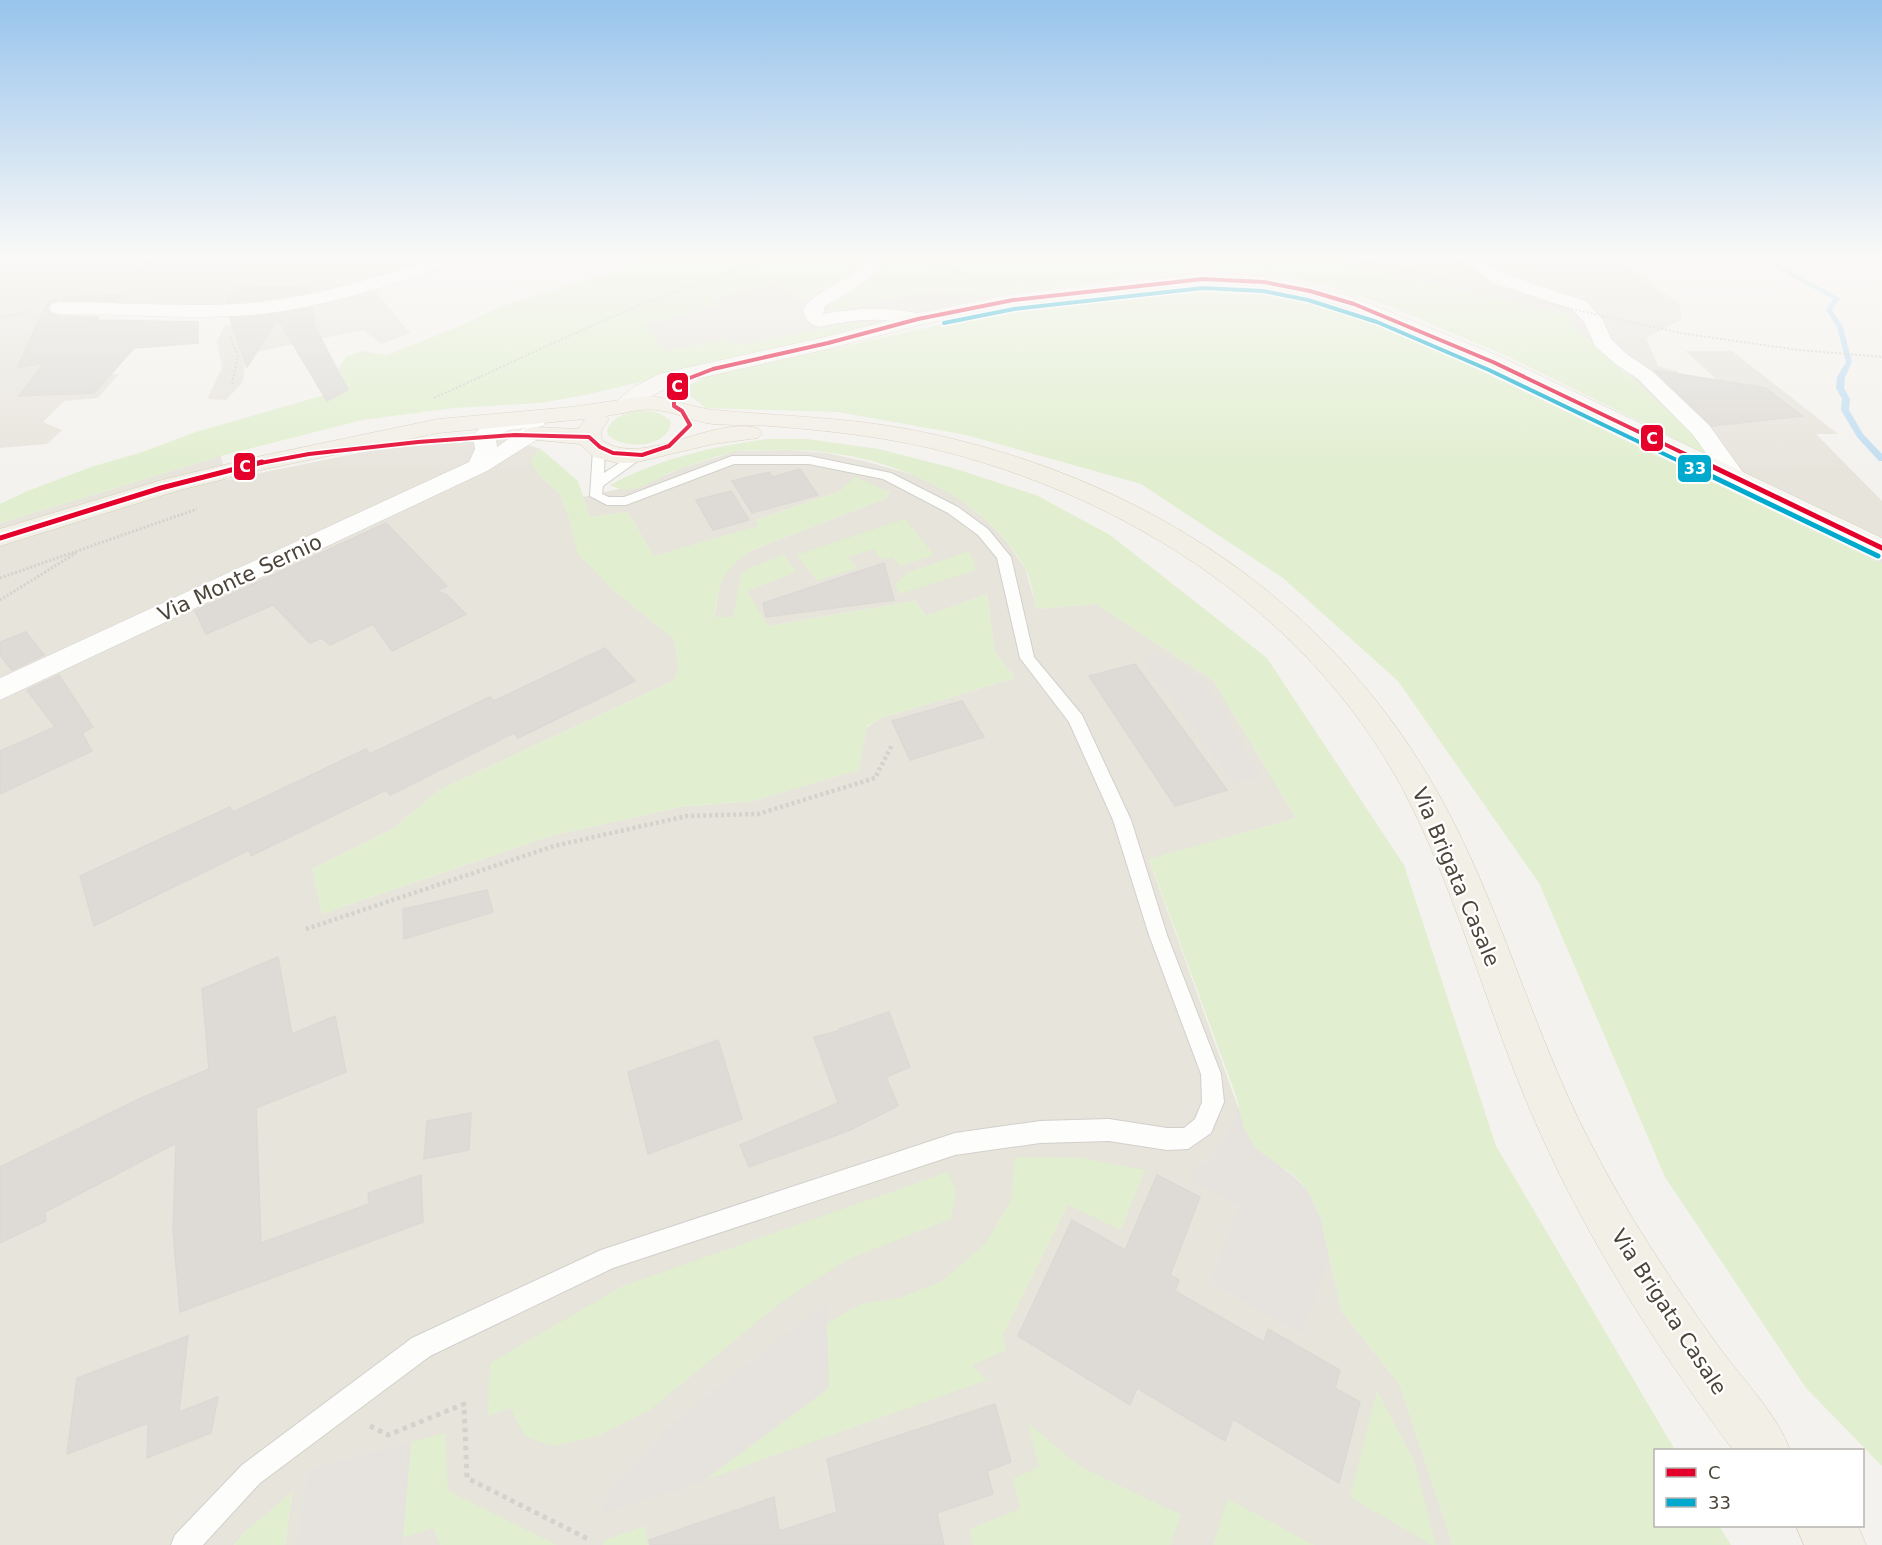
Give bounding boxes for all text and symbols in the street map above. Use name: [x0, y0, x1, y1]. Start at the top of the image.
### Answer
line badge: C: [666, 372, 689, 401]
text: C: [671, 377, 683, 396]
line badge: C: [1640, 424, 1664, 452]
text: C: [1646, 429, 1658, 448]
line badge: C: [233, 452, 256, 481]
line badge: 33: [1677, 454, 1712, 483]
text: C: [239, 457, 251, 476]
text: 33: [1684, 459, 1706, 478]
street label: Via Monte Sernio: [154, 530, 326, 626]
street label: Via Brigata Casale: [1407, 784, 1505, 970]
street label: Via Brigata Casale: [1607, 1225, 1731, 1399]
legend: [1654, 1449, 1864, 1527]
text: C: [1708, 1462, 1721, 1483]
text: 33: [1708, 1492, 1731, 1513]

